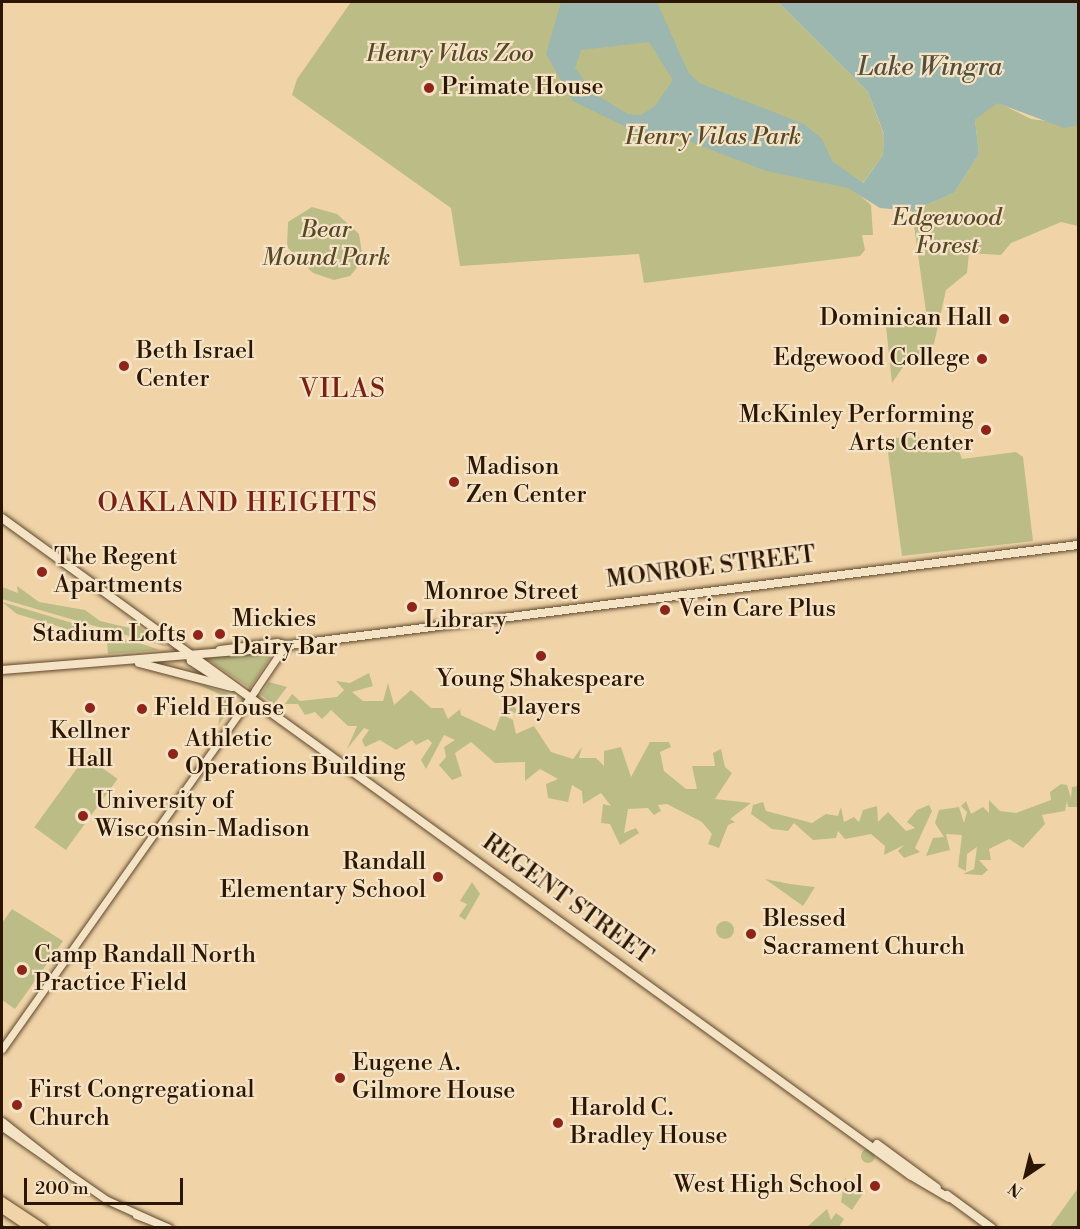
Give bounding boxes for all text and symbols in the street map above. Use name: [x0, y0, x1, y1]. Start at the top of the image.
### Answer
park label: Henry Vilas Zoo: [366, 41, 534, 69]
water label: Lake Wingra: [858, 52, 1002, 84]
place label: Primate House: [441, 74, 604, 102]
marker: Primate House: [422, 81, 436, 95]
park label: Henry Vilas Park: [625, 124, 801, 152]
park label: Edgewood Forest: [892, 205, 1002, 261]
park label: Bear Mound Park: [262, 217, 390, 273]
place label: Dominican Hall: [820, 305, 992, 333]
marker: Dominican Hall: [997, 312, 1011, 326]
place label: Beth Israel Center: [136, 338, 254, 394]
place label: Edgewood College: [773, 345, 970, 373]
marker: Edgewood College: [975, 352, 989, 366]
marker: Beth Israel Center: [117, 359, 131, 373]
district label: VILAS: [300, 374, 386, 406]
place label: McKinley Performing Arts Center: [739, 402, 974, 458]
marker: McKinley Performing Arts Center: [979, 423, 993, 437]
place label: Madison Zen Center: [466, 454, 587, 510]
marker: Madison Zen Center: [447, 475, 461, 489]
district label: OAKLAND HEIGHTS: [97, 488, 379, 520]
street label: MONROE STREET: [605, 541, 817, 595]
place label: The Regent Apartments: [54, 544, 182, 600]
marker: The Regent Apartments: [35, 565, 49, 579]
place label: Monroe Street Library: [424, 579, 579, 635]
place label: Vein Care Plus: [678, 596, 836, 624]
marker: Monroe Street Library: [405, 600, 419, 614]
marker: Vein Care Plus: [656, 601, 674, 619]
place label: Mickies Dairy Bar: [232, 606, 338, 662]
place label: Stadium Lofts: [32, 621, 186, 649]
marker: Mickies Dairy Bar: [213, 627, 227, 641]
marker: Stadium Lofts: [191, 628, 205, 642]
marker: Young Shakespeare Players: [534, 649, 548, 663]
place label: Young Shakespeare Players: [437, 666, 645, 722]
place label: Field House: [154, 695, 284, 723]
marker: Kellner Hall: [83, 701, 97, 715]
marker: Field House: [135, 702, 149, 716]
place label: Kellner Hall: [50, 718, 130, 774]
place label: Athletic Operations Building: [185, 726, 406, 782]
marker: Athletic Operations Building: [166, 747, 180, 761]
place label: University of Wisconsin-Madison: [95, 788, 310, 844]
marker: University of Wisconsin-Madison: [76, 809, 90, 823]
street label: REGENT STREET: [476, 828, 658, 972]
place label: Randall Elementary School: [220, 849, 426, 905]
marker: Randall Elementary School: [431, 870, 445, 884]
place label: Blessed Sacrament Church: [763, 906, 965, 962]
marker: Blessed Sacrament Church: [744, 927, 758, 941]
place label: Camp Randall North Practice Field: [34, 942, 256, 998]
marker: Camp Randall North Practice Field: [15, 963, 29, 977]
place label: Eugene A. Gilmore House: [352, 1050, 515, 1106]
marker: Eugene A. Gilmore House: [333, 1071, 347, 1085]
place label: First Congregational Church: [29, 1077, 255, 1133]
place label: Harold C. Bradley House: [570, 1095, 728, 1151]
marker: First Congregational Church: [10, 1098, 24, 1112]
marker: Harold C. Bradley House: [551, 1116, 565, 1130]
north arrow: [996, 1145, 1056, 1205]
scale bar: [27, 1166, 186, 1204]
place label: West High School: [674, 1172, 863, 1200]
text: 200 m: [35, 1177, 89, 1200]
text: N: [1005, 1178, 1027, 1202]
marker: West High School: [868, 1179, 882, 1193]

